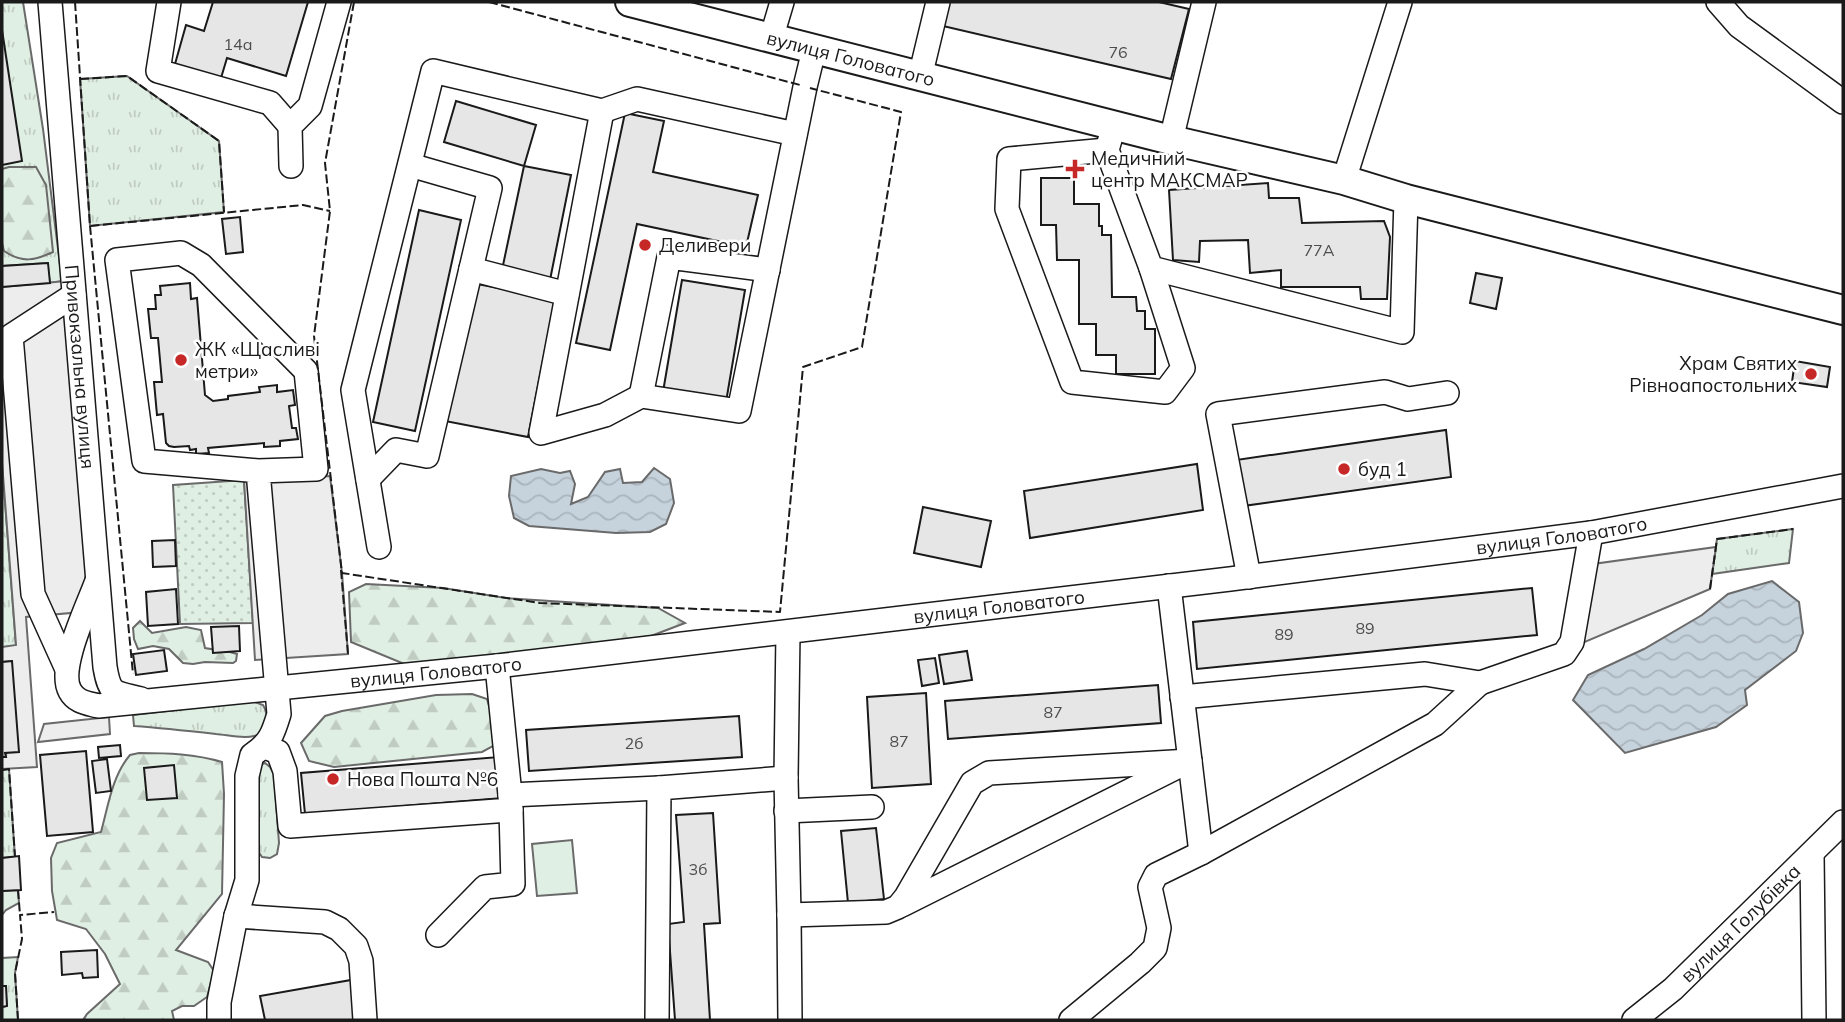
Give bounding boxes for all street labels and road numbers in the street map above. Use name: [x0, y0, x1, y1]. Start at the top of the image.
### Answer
street label: вулиця Головатого: [764, 25, 937, 91]
street label: Привокзальна вулиця: [60, 264, 101, 470]
street label: вулиця Головатого: [1475, 511, 1649, 560]
street label: вулиця Головатого: [912, 584, 1086, 628]
street label: вулиця Головатого: [349, 651, 523, 693]
street label: вулиця Голубівка: [1675, 859, 1805, 987]

